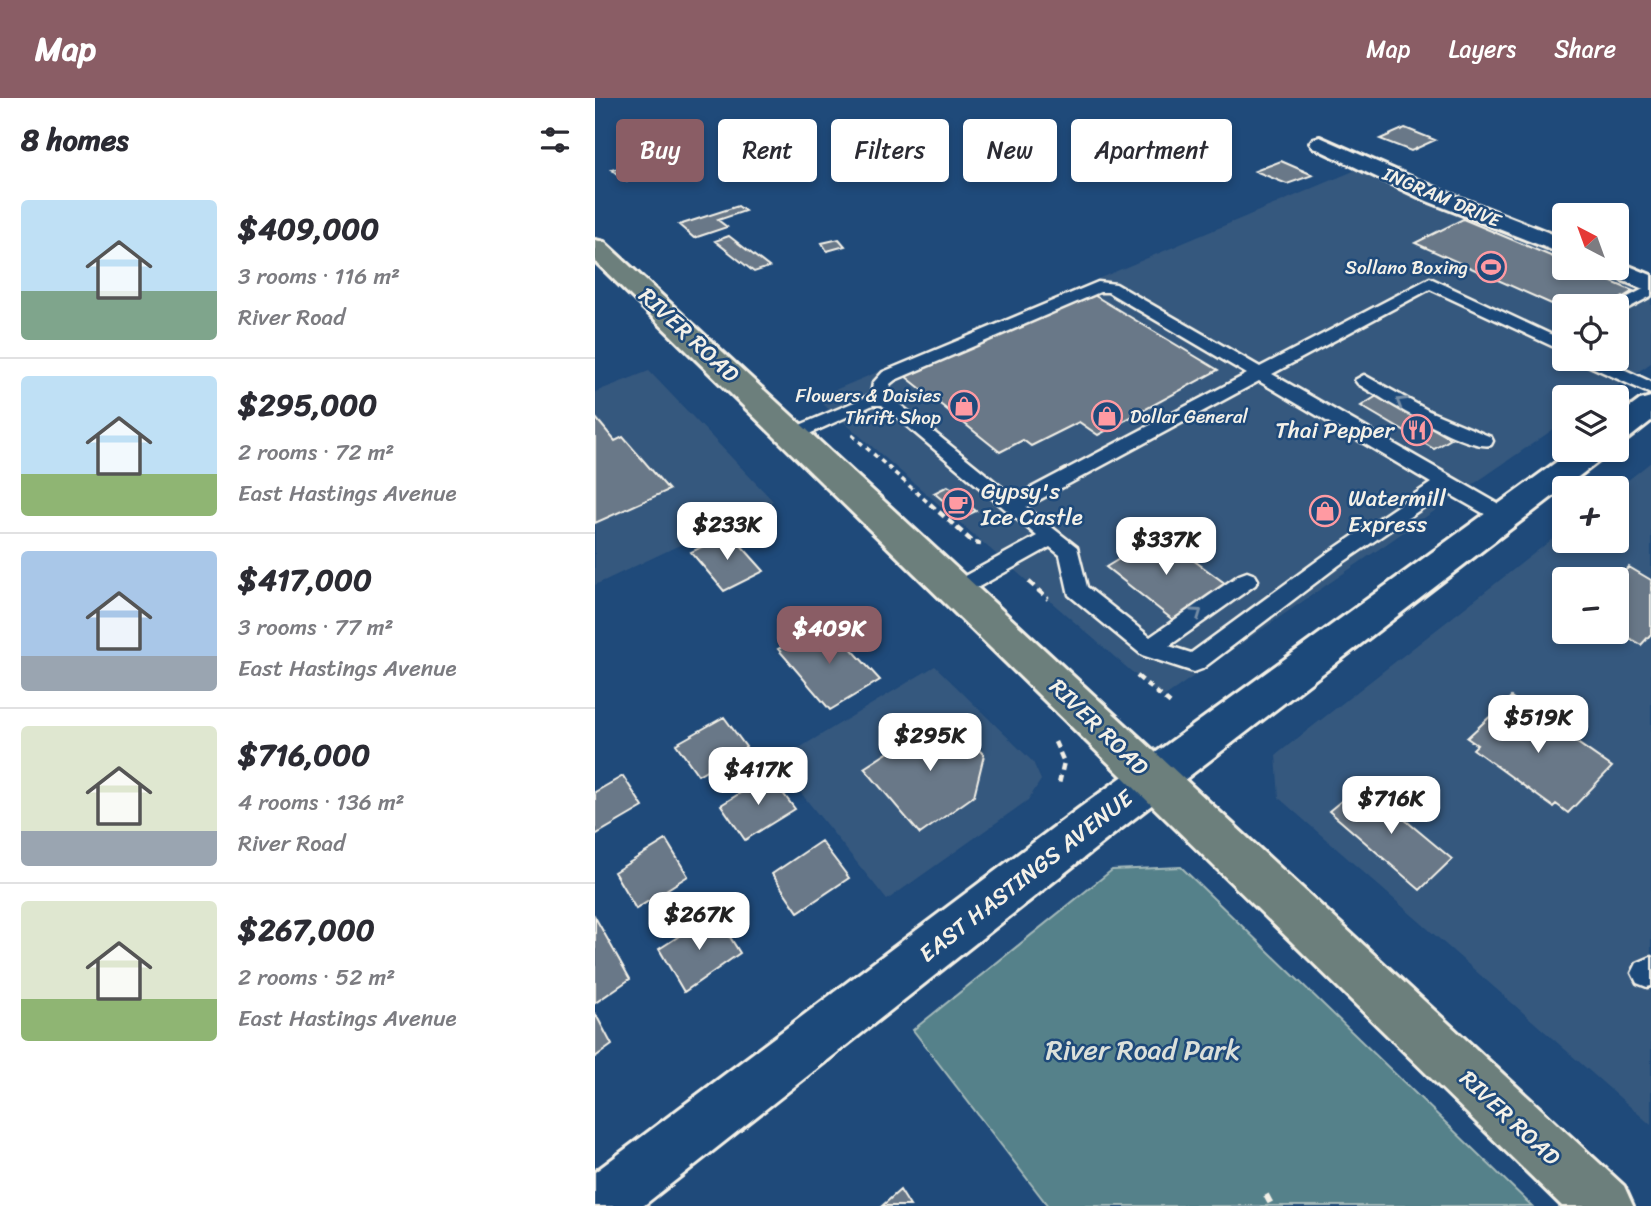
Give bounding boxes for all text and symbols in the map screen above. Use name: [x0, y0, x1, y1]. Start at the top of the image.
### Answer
text: Map: [35, 20, 96, 78]
text: Map: [1366, 28, 1411, 70]
text: Layers: [1449, 28, 1516, 70]
text: Share: [1554, 28, 1616, 70]
text: 8 homes: [21, 113, 129, 167]
chip: Buy: [616, 119, 704, 182]
chip: Rent: [718, 119, 817, 182]
chip: Filters: [831, 119, 949, 182]
chip: New: [963, 119, 1057, 182]
chip: Apartment: [1071, 119, 1232, 182]
icon: filters: [536, 121, 574, 159]
street label: INGRAM DRIVE: [1377, 157, 1508, 237]
text: $409,000: [238, 202, 379, 256]
north arrow: [1552, 203, 1629, 280]
map controls: [1552, 203, 1629, 644]
icon: home: [77, 228, 161, 312]
sports icon: Sollano Boxing: [1474, 250, 1508, 284]
place label: Sollano Boxing: [1345, 251, 1468, 284]
text: 3 rooms · 116 m²: [238, 256, 400, 297]
street label: RIVER ROAD: [629, 277, 750, 393]
button: locate: [1552, 294, 1629, 371]
text: River Road: [238, 297, 345, 338]
text: $295,000: [238, 378, 377, 432]
place label: Flowers & Daisies Thrift Shop: [796, 379, 941, 434]
button: layers: [1552, 385, 1629, 462]
shop icon: Flowers & Daisies Thrift Shop: [947, 389, 981, 423]
one-way arrow: [1396, 397, 1409, 410]
shop icon: Dollar General: [1090, 399, 1124, 433]
place label: Dollar General: [1130, 400, 1248, 433]
icon: home: [77, 404, 161, 488]
place label: Thai Pepper: [1275, 410, 1396, 451]
restaurant icon: Thai Pepper: [1400, 413, 1434, 447]
text: 2 rooms · 72 m²: [238, 432, 394, 473]
place label: Gypsy's Ice Castle: [980, 471, 1083, 538]
text: East Hastings Avenue: [238, 473, 457, 514]
button: +: [1552, 476, 1629, 553]
place label: Watermill Express: [1348, 478, 1446, 545]
cafe icon: Gypsy's Ice Castle: [941, 487, 975, 521]
shop icon: Watermill Express: [1308, 494, 1342, 528]
pin: $233K: [678, 503, 776, 562]
text: $233K: [693, 504, 761, 545]
pin: $337K: [1117, 518, 1215, 577]
text: $337K: [1132, 519, 1200, 560]
text: $417,000: [238, 553, 372, 607]
button: −: [1552, 567, 1629, 644]
icon: home: [77, 579, 161, 663]
pin: $409K: [780, 606, 878, 666]
text: 3 rooms · 77 m²: [238, 607, 394, 648]
text: $409K: [793, 608, 865, 649]
one-way arrow: [1189, 609, 1202, 621]
text: East Hastings Avenue: [238, 648, 457, 689]
street label: RIVER ROAD: [1039, 668, 1159, 786]
pin: $519K: [1489, 696, 1587, 755]
text: $519K: [1504, 697, 1572, 738]
pin: $295K: [881, 714, 979, 773]
text: $295K: [895, 715, 965, 756]
text: $716,000: [238, 728, 370, 782]
pin: $417K: [709, 748, 807, 807]
text: $417K: [725, 749, 791, 790]
icon: home: [77, 754, 161, 838]
pin: $716K: [1342, 776, 1440, 836]
street label: EAST HASTINGS AVENUE: [910, 778, 1143, 973]
text: $716K: [1358, 778, 1424, 819]
text: 4 rooms · 136 m²: [238, 782, 405, 823]
text: River Road: [238, 823, 345, 864]
pin: $267K: [650, 892, 748, 952]
text: $267K: [665, 894, 733, 935]
text: $267,000: [238, 903, 375, 957]
icon: home: [77, 929, 161, 1013]
text: 2 rooms · 52 m²: [238, 957, 395, 998]
text: East Hastings Avenue: [238, 998, 457, 1039]
park label: River Road Park: [1046, 1025, 1240, 1074]
street label: RIVER ROAD: [1450, 1060, 1571, 1176]

